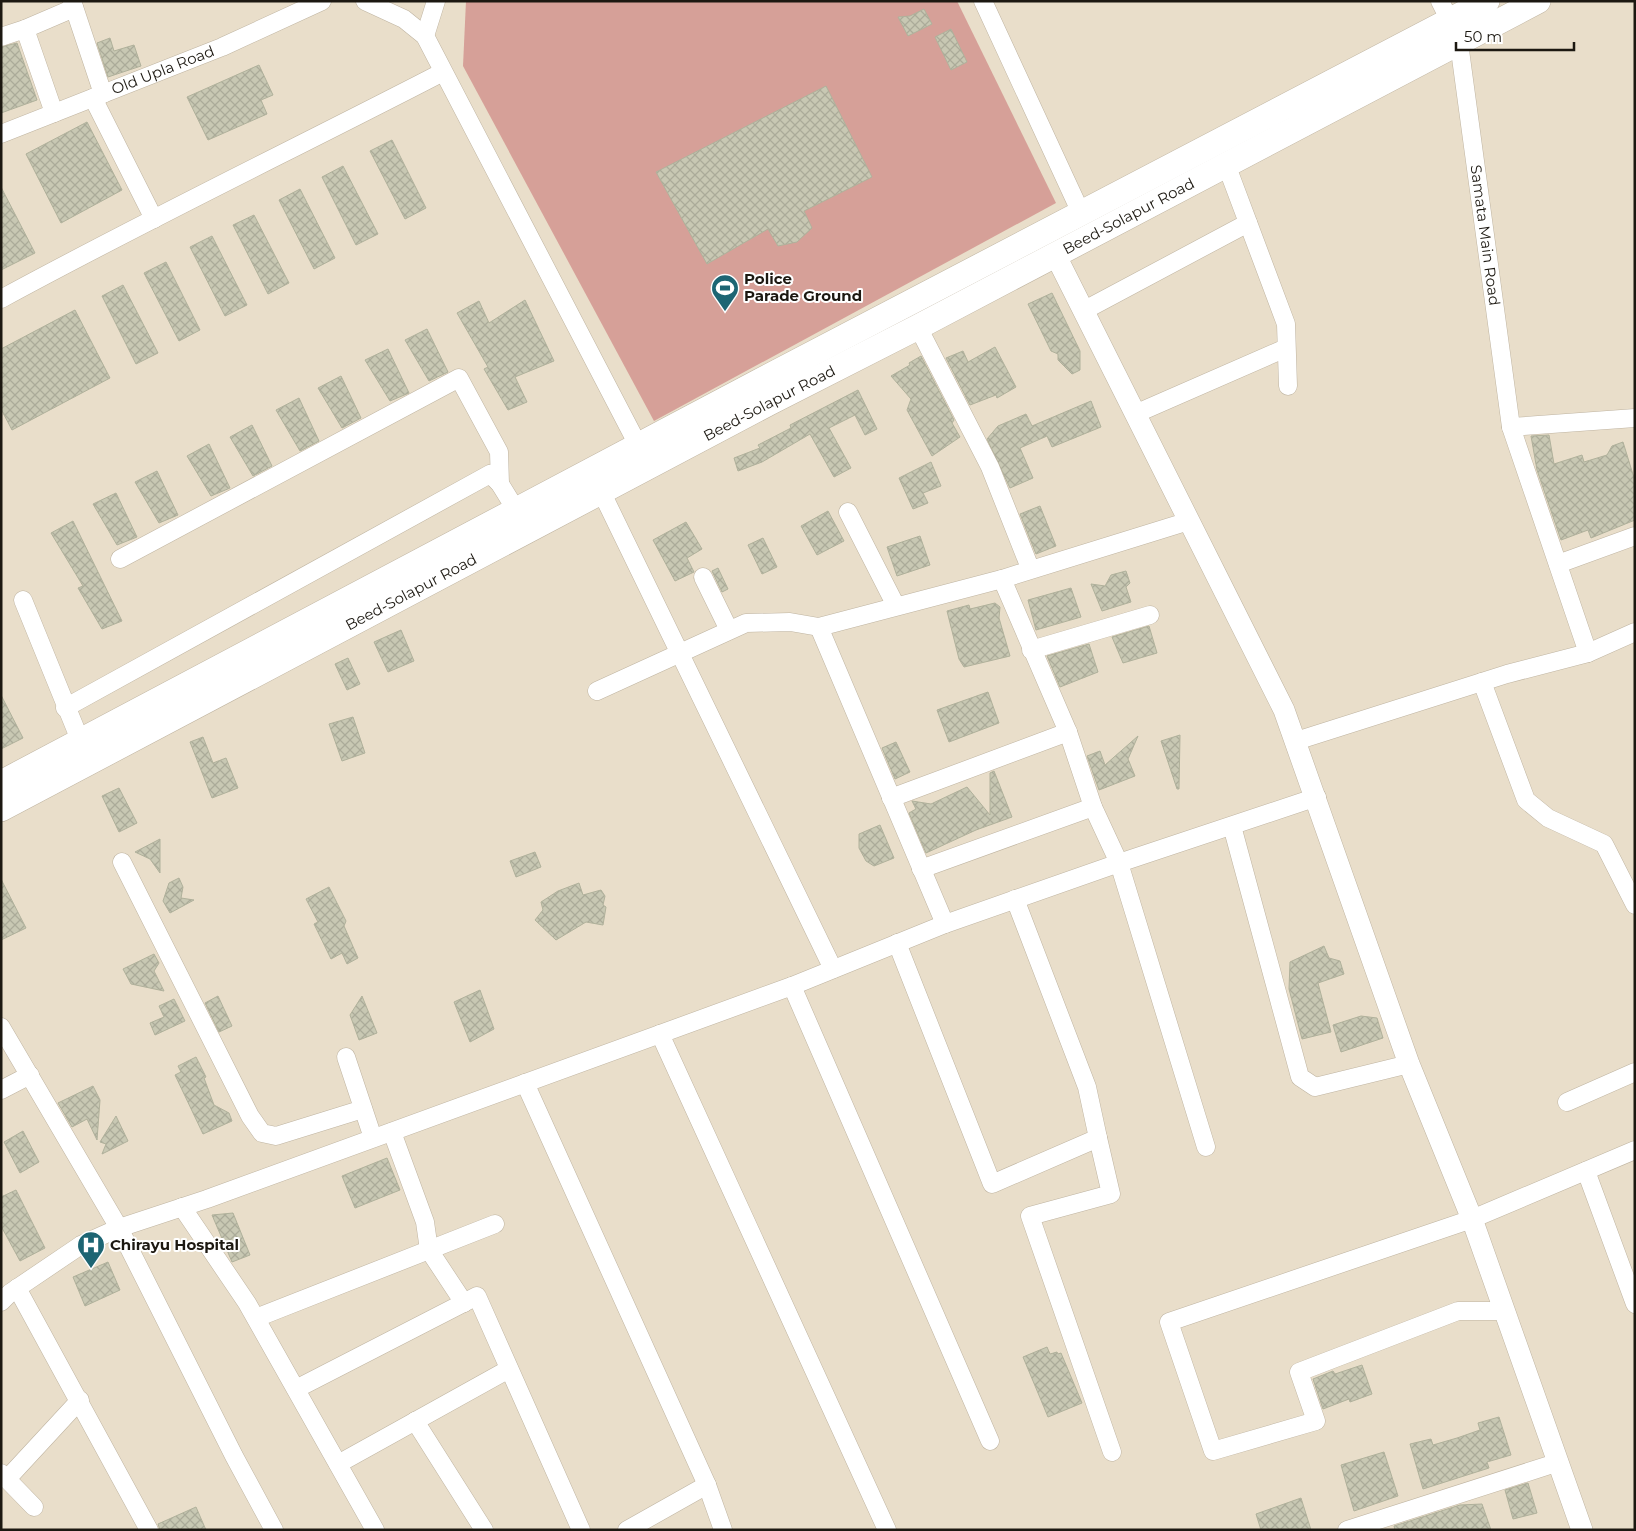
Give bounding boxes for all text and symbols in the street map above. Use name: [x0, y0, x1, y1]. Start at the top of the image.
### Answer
scale bar: [1456, 20, 1574, 52]
text: 50 m: [1464, 27, 1502, 46]
street label: Old Upla Road: [109, 41, 217, 99]
street label: Samata Main Road: [1467, 164, 1504, 307]
street label: Beed-Solapur Road: [1059, 173, 1198, 258]
place label: Police Parade Ground: [744, 269, 862, 305]
sports icon: Police Parade Ground: [710, 273, 740, 312]
street label: Beed-Solapur Road: [700, 361, 838, 445]
street label: Beed-Solapur Road: [342, 549, 480, 634]
hospital icon: Chirayu Hospital: [76, 1230, 106, 1269]
place label: Chirayu Hospital: [110, 1235, 239, 1254]

